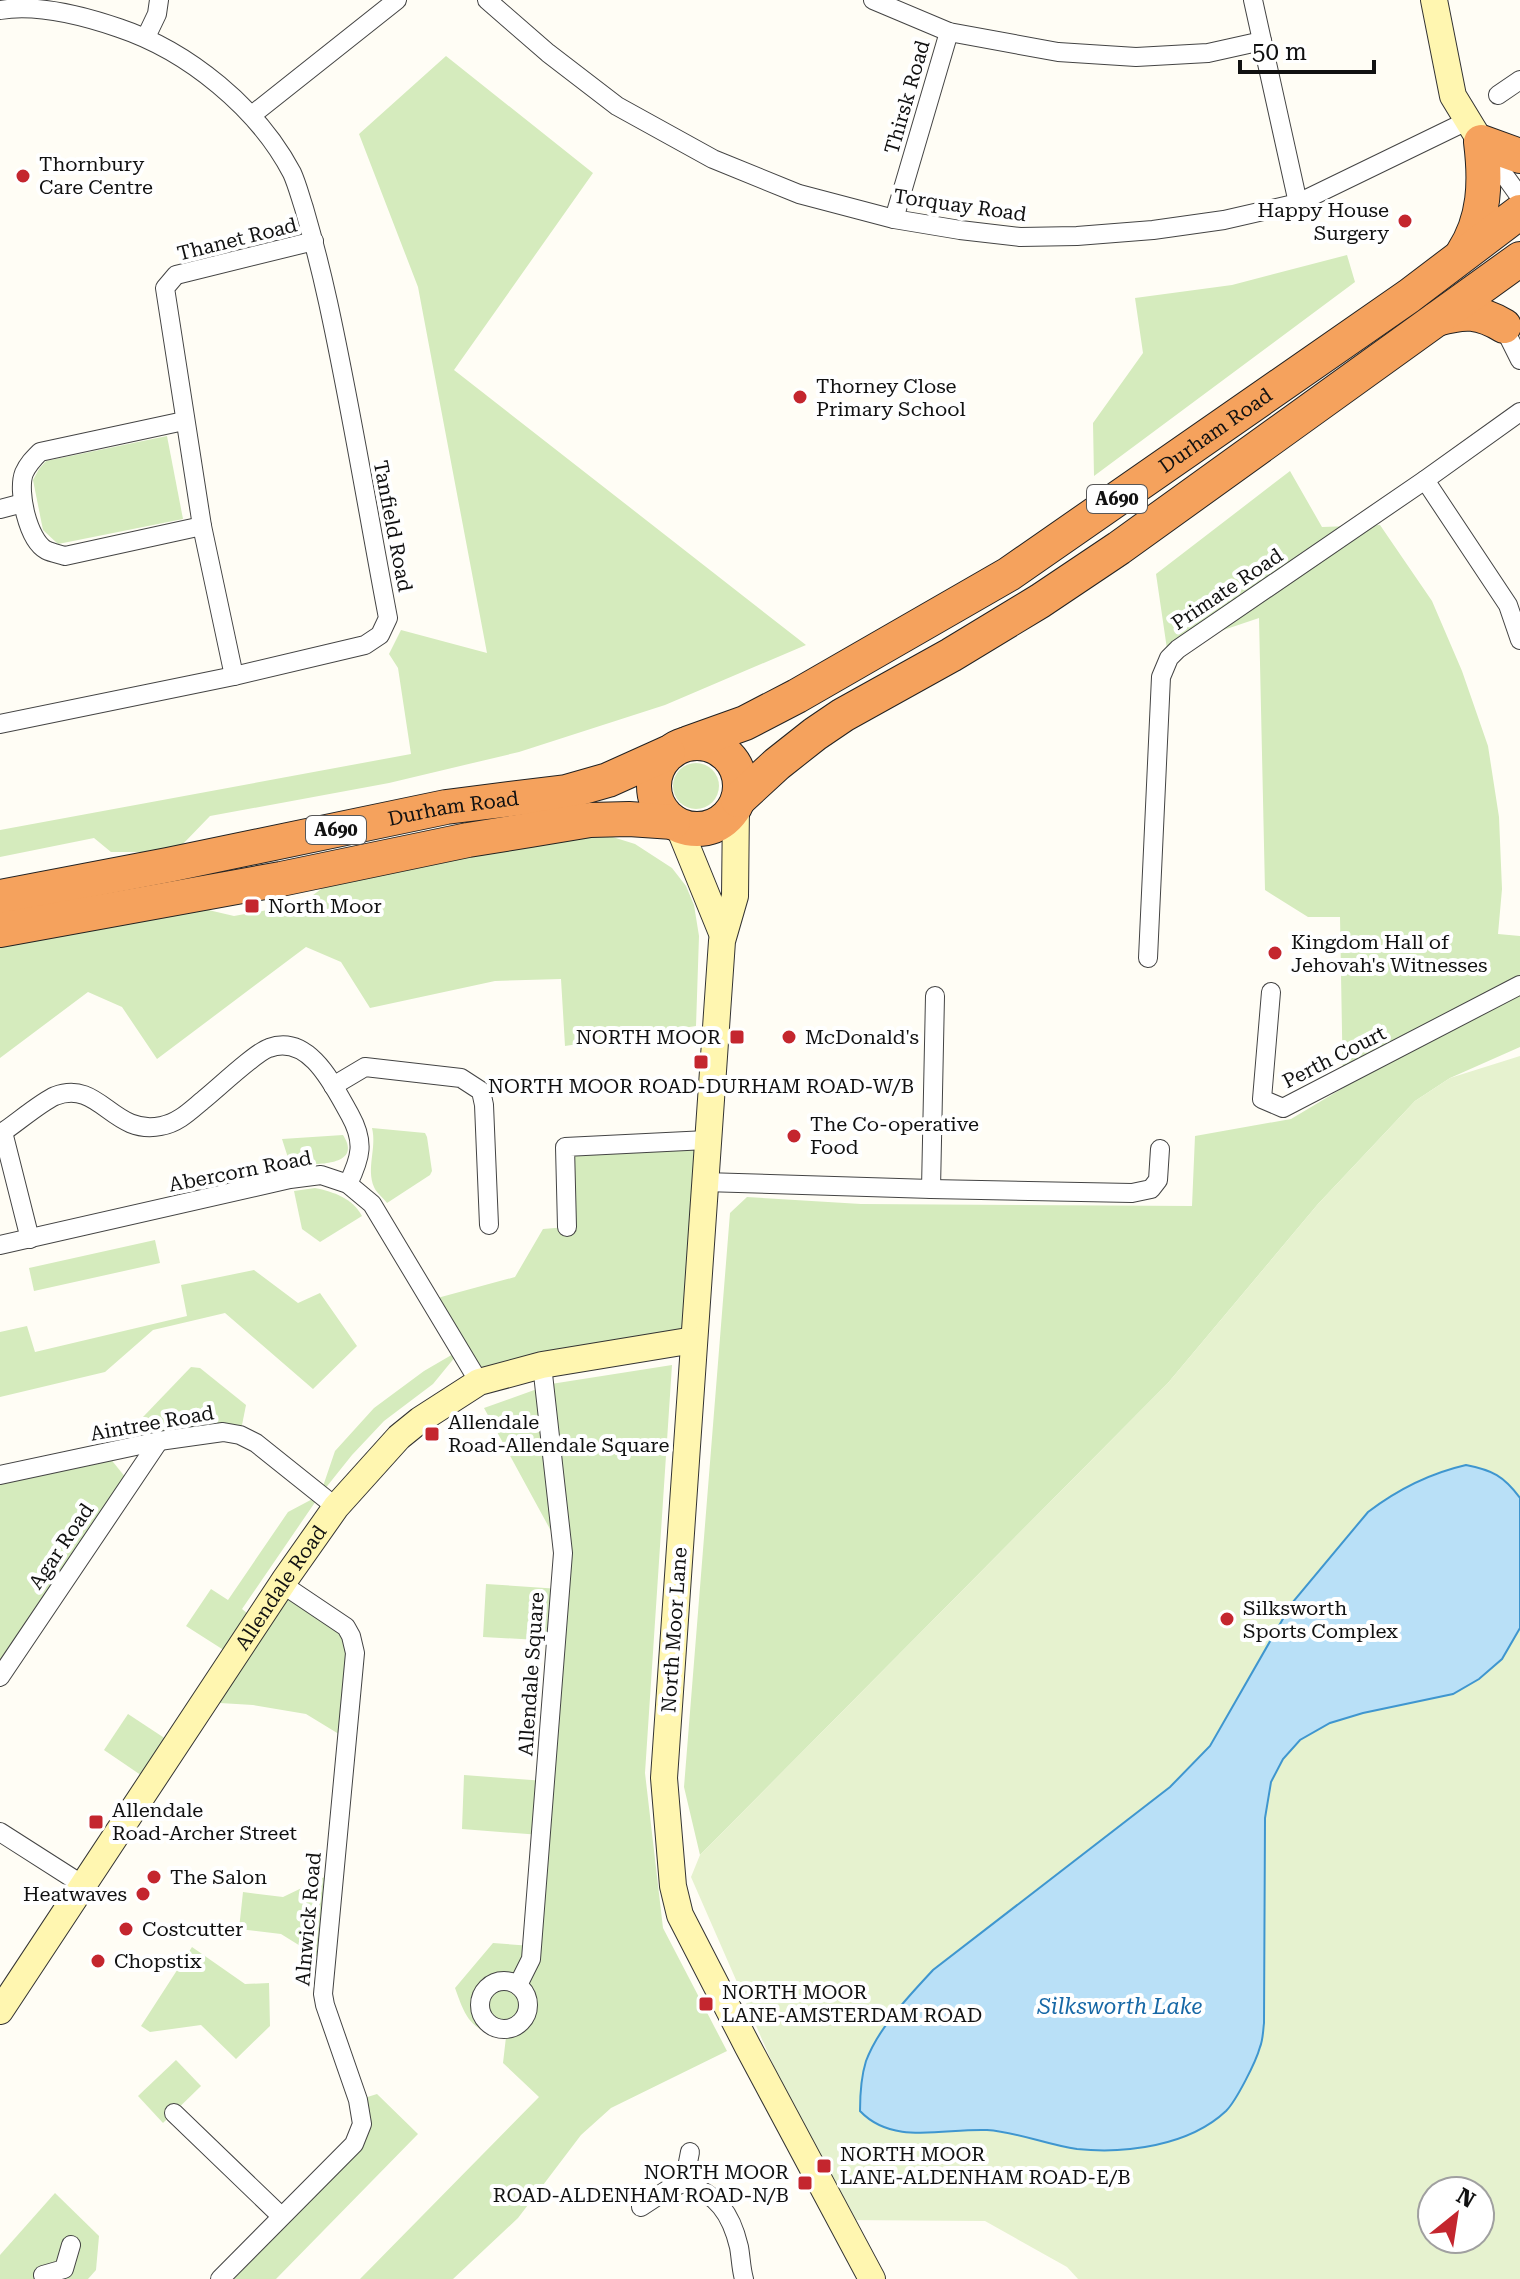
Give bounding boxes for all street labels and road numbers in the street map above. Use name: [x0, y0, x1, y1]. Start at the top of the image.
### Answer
street label: Thirsk Road: [879, 37, 935, 157]
street label: Torquay Road: [892, 184, 1028, 226]
street label: Thanet Road: [175, 212, 300, 265]
street label: Durham Road: [1154, 383, 1277, 478]
street label: Tanfield Road: [369, 458, 418, 594]
road number: A690: [1087, 485, 1147, 513]
street label: Primate Road: [1167, 543, 1287, 635]
street label: Durham Road: [386, 786, 520, 831]
road number: A690: [306, 816, 366, 844]
street label: Perth Court: [1278, 1021, 1390, 1093]
street label: Abercorn Road: [167, 1145, 314, 1197]
street label: Aintree Road: [88, 1400, 216, 1446]
street label: Agar Road: [24, 1498, 99, 1594]
street label: Allendale Road: [230, 1520, 332, 1654]
street label: North Moor Lane: [656, 1546, 692, 1714]
street label: Allendale Square: [513, 1591, 549, 1757]
street label: Alnwick Road: [290, 1851, 326, 1987]

